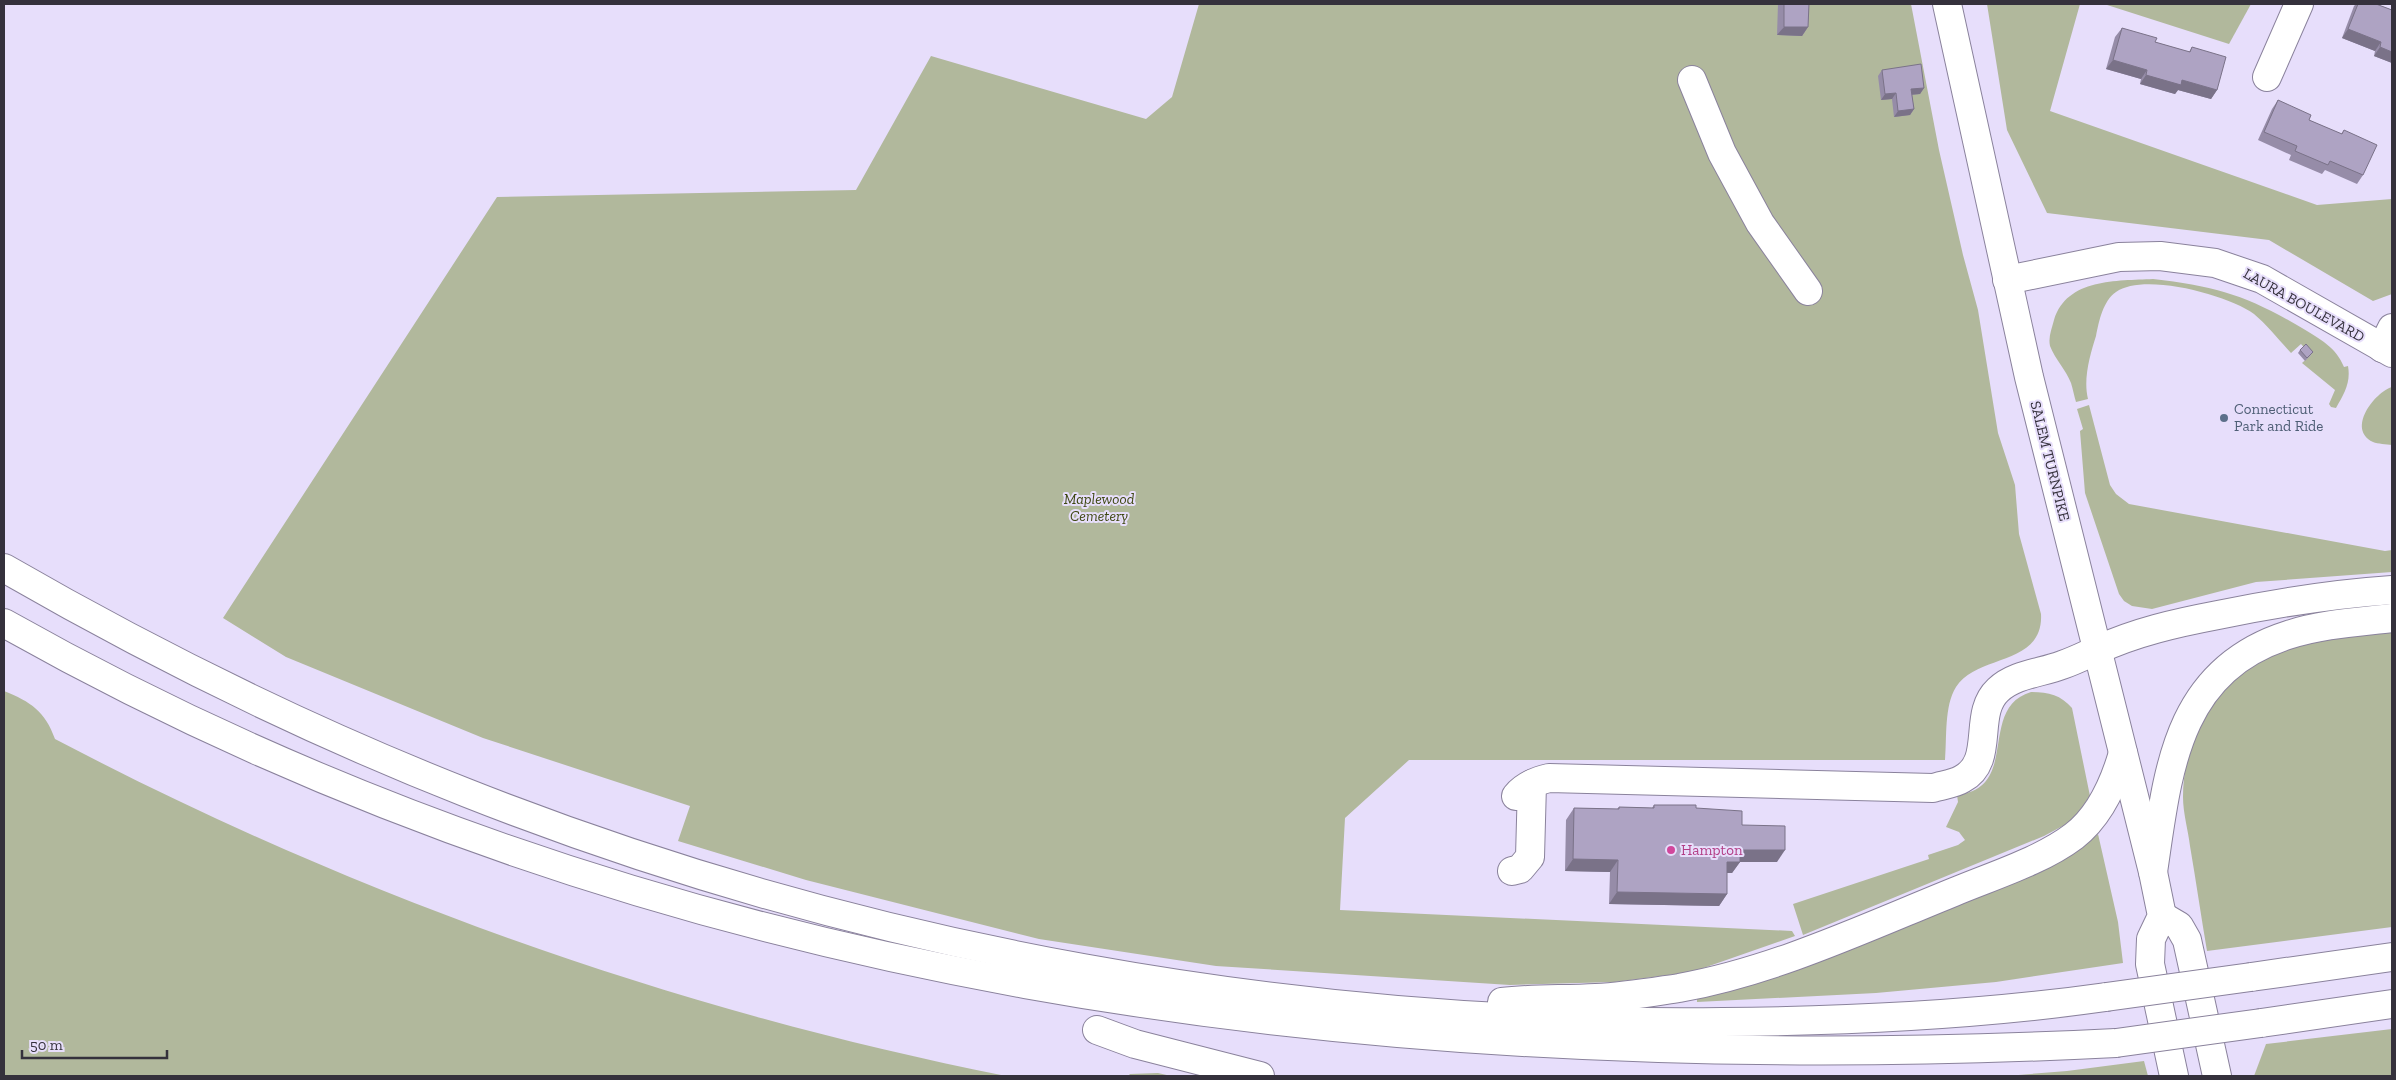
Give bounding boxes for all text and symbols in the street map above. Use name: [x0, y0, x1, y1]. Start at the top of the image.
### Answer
street label: LAURA BOULEVARD: [2240, 264, 2368, 346]
street label: SALEM TURNPIKE: [2026, 399, 2074, 523]
place label: Connecticut Park and Ride: [2234, 400, 2323, 435]
marker: Connecticut Park and Ride: [2218, 412, 2230, 424]
park label: Maplewood Cemetery: [1064, 490, 1135, 525]
place label: Hampton: [1681, 841, 1743, 859]
marker: Hampton: [1665, 844, 1677, 856]
scale bar: [22, 1028, 168, 1060]
text: 50 m: [30, 1036, 63, 1054]

